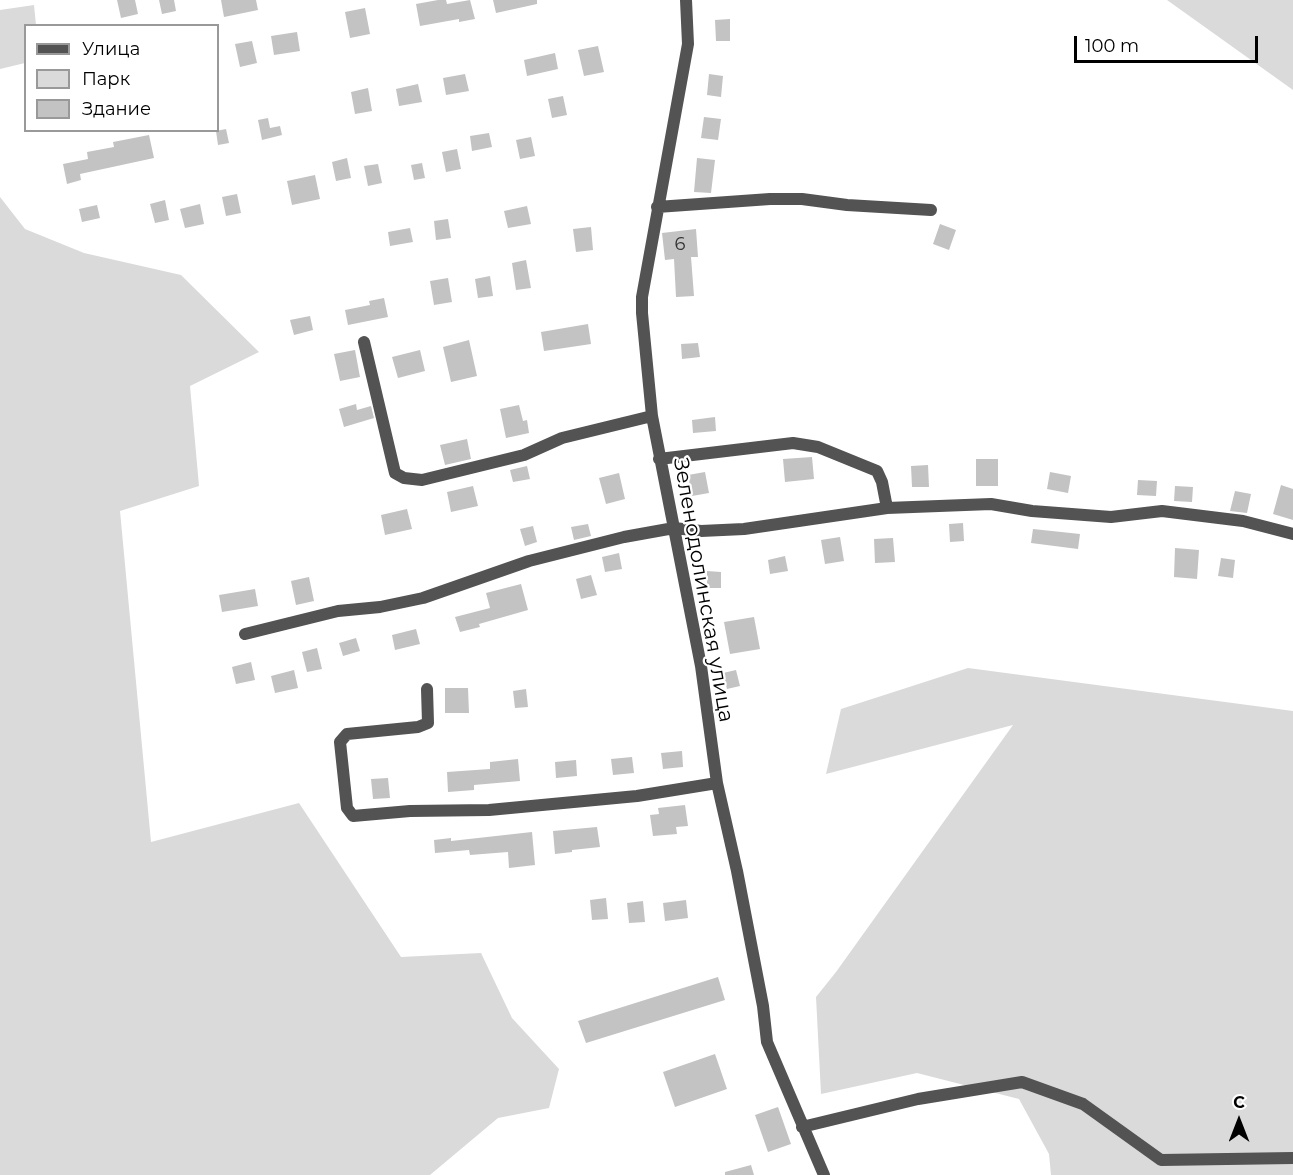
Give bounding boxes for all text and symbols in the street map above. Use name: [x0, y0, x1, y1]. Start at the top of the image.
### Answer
legend: [24, 24, 219, 132]
scale bar: [1077, 24, 1262, 62]
text: 100 m: [1085, 35, 1139, 57]
text: Улица: [82, 38, 140, 60]
text: Парк: [82, 68, 130, 90]
text: Здание: [82, 98, 151, 120]
house number: 6: [675, 234, 685, 256]
street label: Зеленодолинская улица: [667, 456, 739, 724]
north arrow: [1209, 1091, 1269, 1151]
text: С: [1233, 1093, 1245, 1112]

